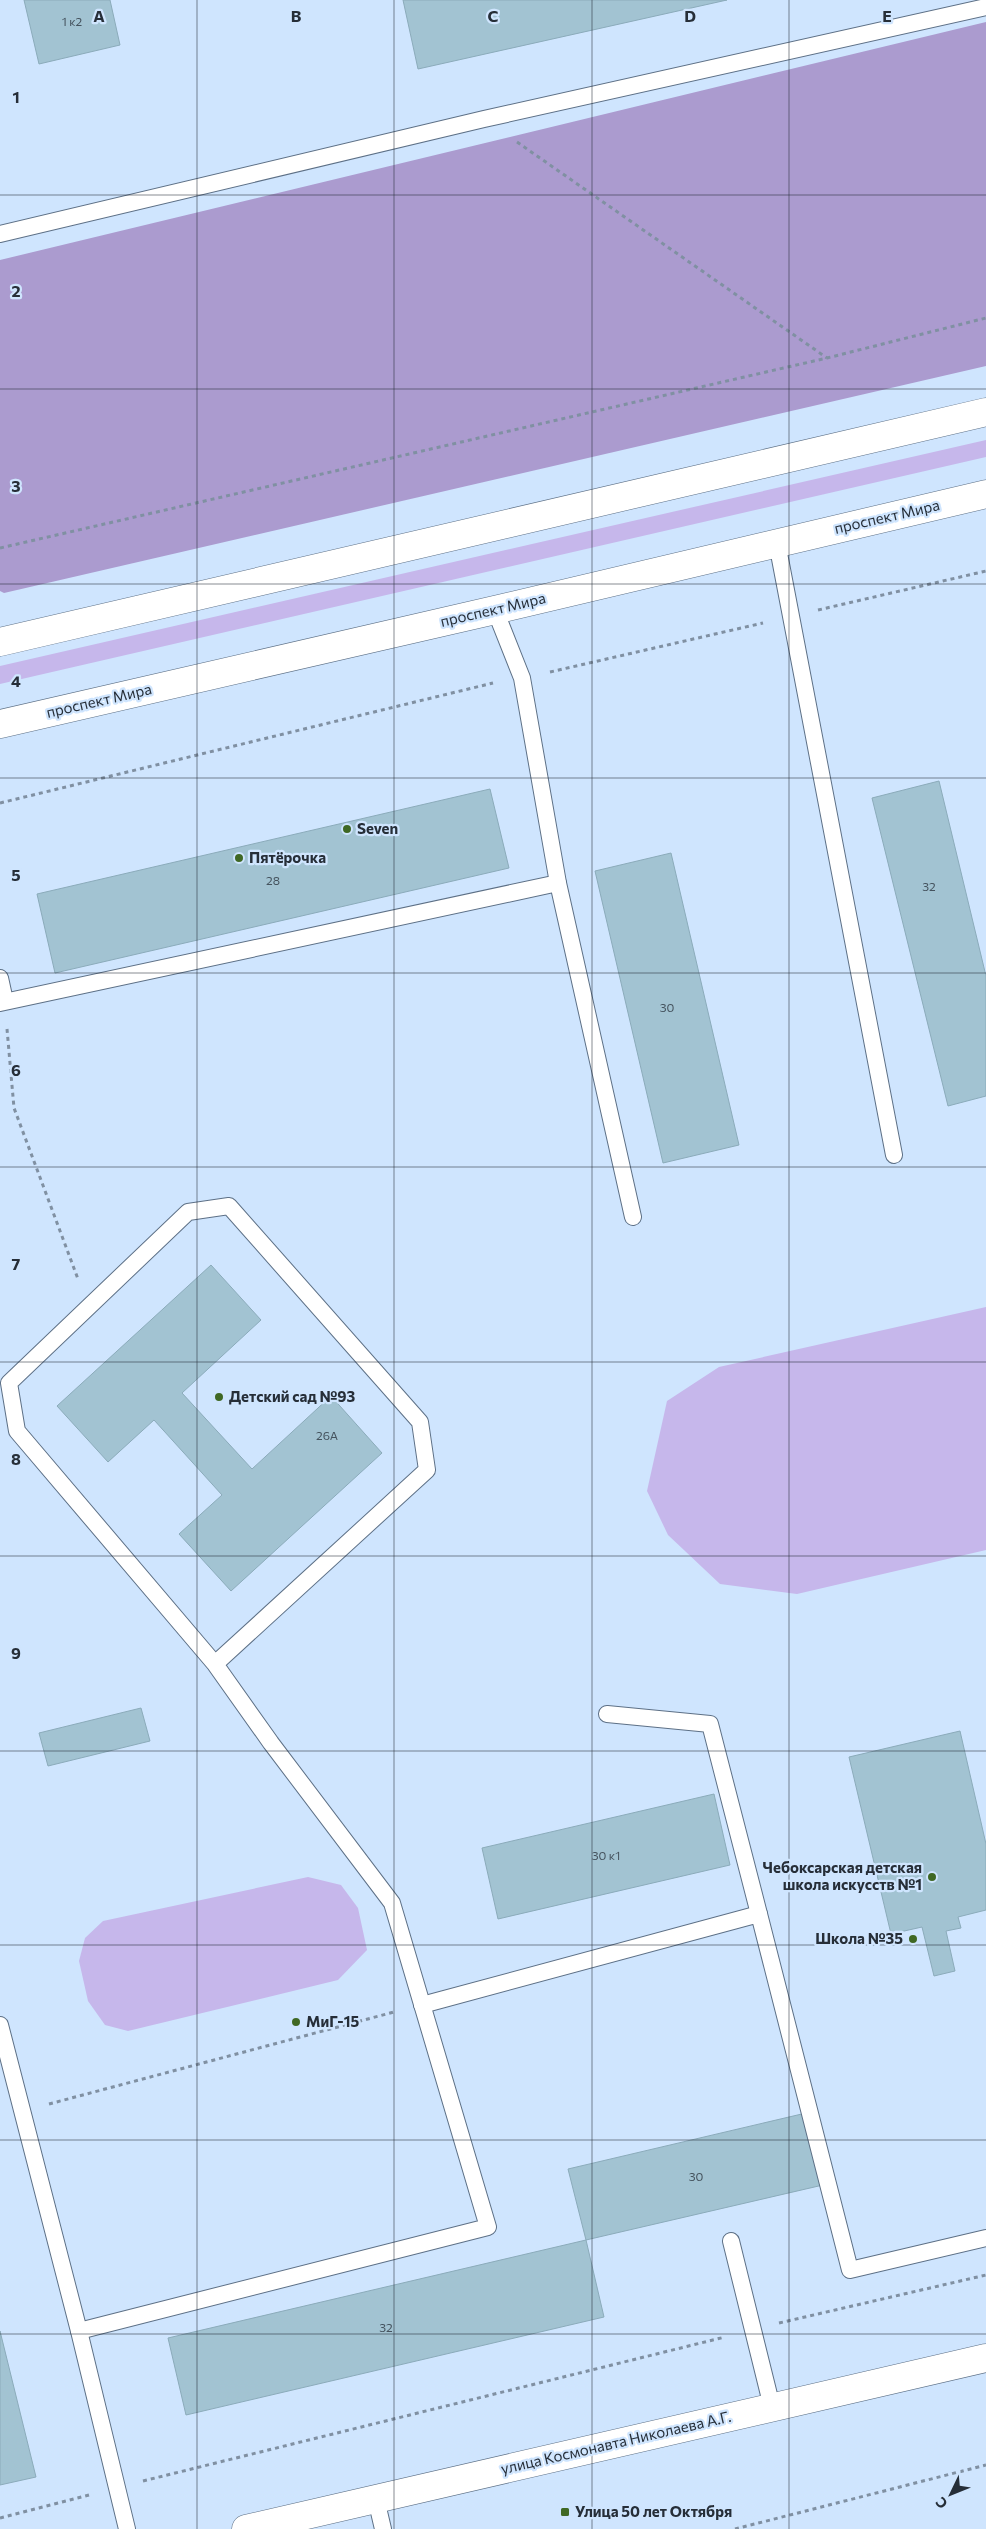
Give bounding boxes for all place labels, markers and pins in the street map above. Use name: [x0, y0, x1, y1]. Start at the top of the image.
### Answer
place label: Seven: [357, 819, 398, 837]
marker: Seven: [341, 823, 353, 835]
place label: Пятёрочка: [249, 848, 326, 866]
marker: Пятёрочка: [233, 852, 245, 864]
place label: Детский сад №93: [229, 1387, 355, 1405]
marker: Детский сад №93: [213, 1391, 225, 1403]
place label: Чебоксарская детская школа искусств №1: [763, 1858, 922, 1893]
marker: Чебоксарская детская школа искусств №1: [926, 1871, 938, 1883]
place label: Школа №35: [815, 1929, 903, 1947]
marker: Школа №35: [907, 1933, 919, 1945]
place label: МиГ-15: [306, 2012, 359, 2030]
marker: МиГ-15: [290, 2016, 302, 2028]
place label: Улица 50 лет Октября: [575, 2502, 732, 2520]
marker: Улица 50 лет Октября: [559, 2506, 571, 2518]

